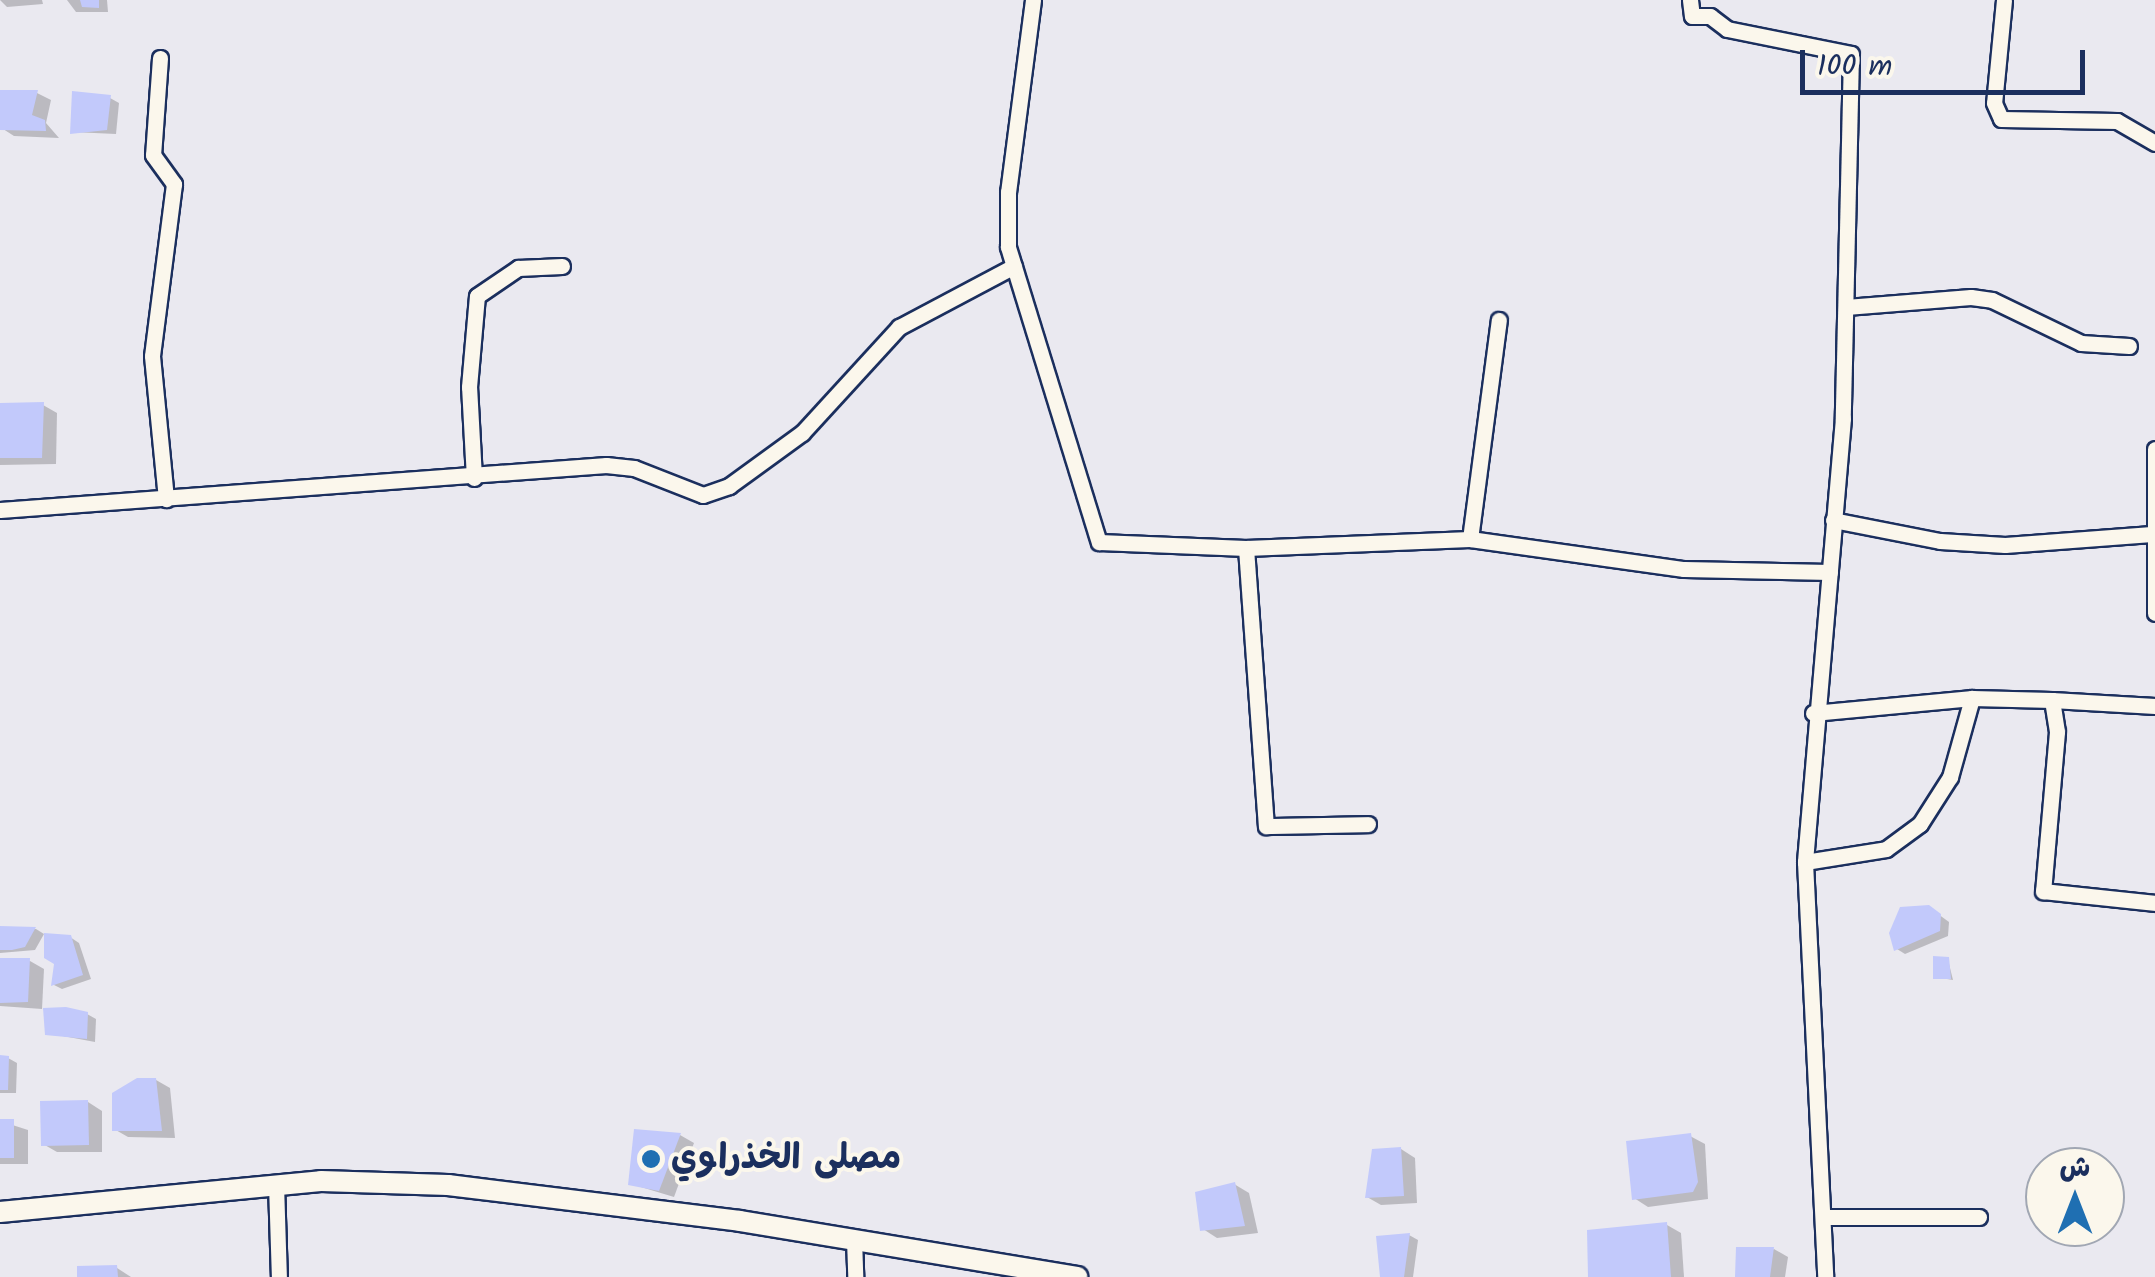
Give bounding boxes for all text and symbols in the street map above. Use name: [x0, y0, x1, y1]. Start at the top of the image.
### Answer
scale bar: [1805, 30, 2090, 92]
text: 100 m: [1817, 43, 1892, 91]
place label: مصلى الخذراوي: [671, 1138, 901, 1180]
text: ش: [2060, 1146, 2090, 1191]
north arrow: [2025, 1147, 2125, 1247]
marker: مصلى الخذراوي: [640, 1148, 662, 1170]

